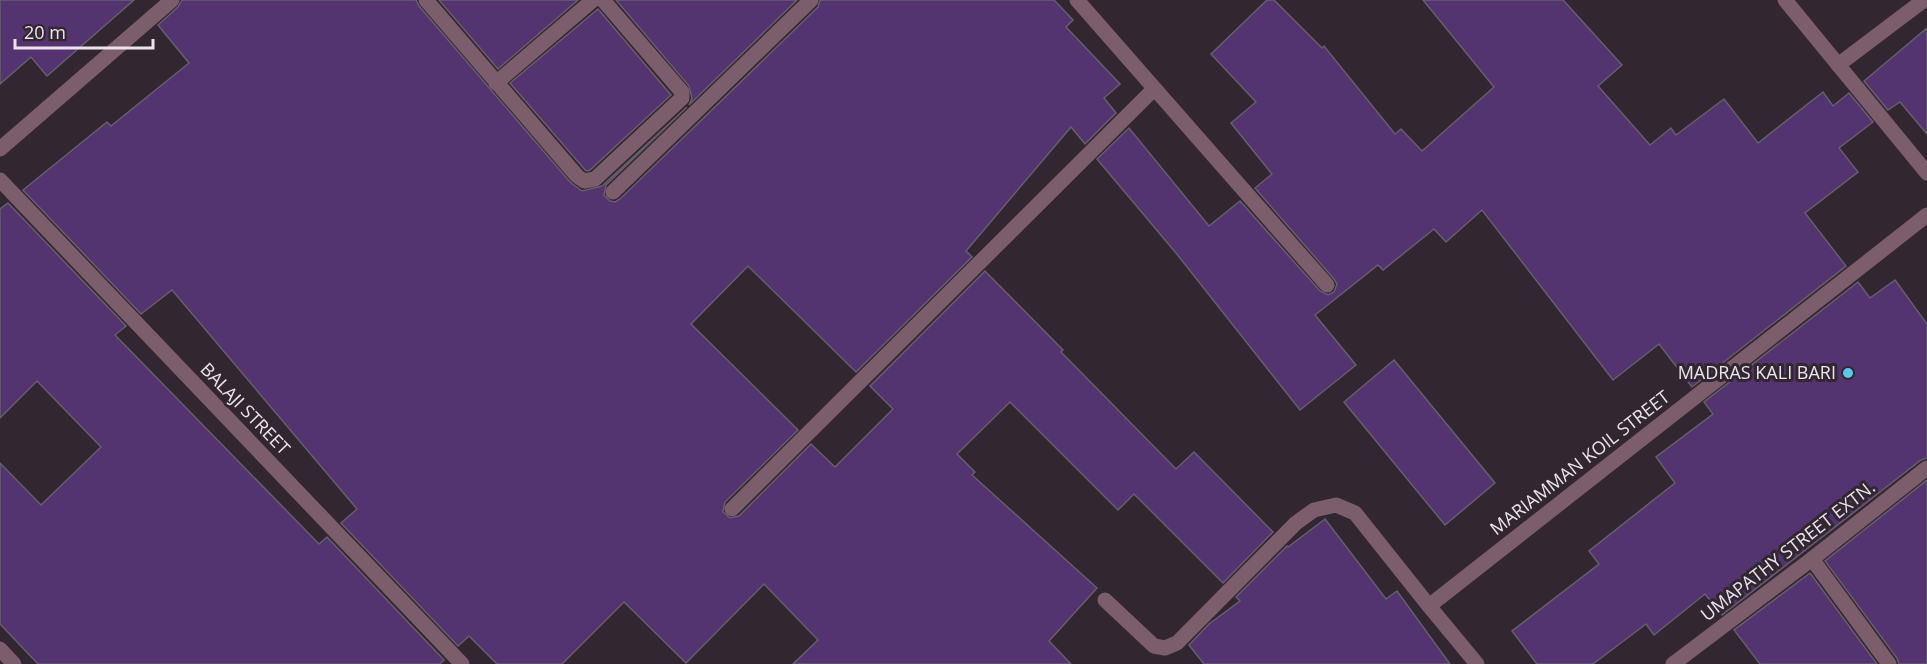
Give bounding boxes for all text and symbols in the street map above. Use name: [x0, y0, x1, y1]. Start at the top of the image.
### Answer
scale bar: [15, 12, 153, 50]
text: 20 m: [24, 20, 66, 44]
street label: BALAJI STREET: [196, 357, 296, 460]
place label: MADRAS KALI BARI: [1678, 360, 1836, 384]
marker: MADRAS KALI BARI: [1841, 366, 1855, 380]
street label: MARIAMMAN KOIL STREET: [1485, 384, 1674, 540]
street label: UMAPATHY STREET EXTN.: [1695, 475, 1879, 626]

